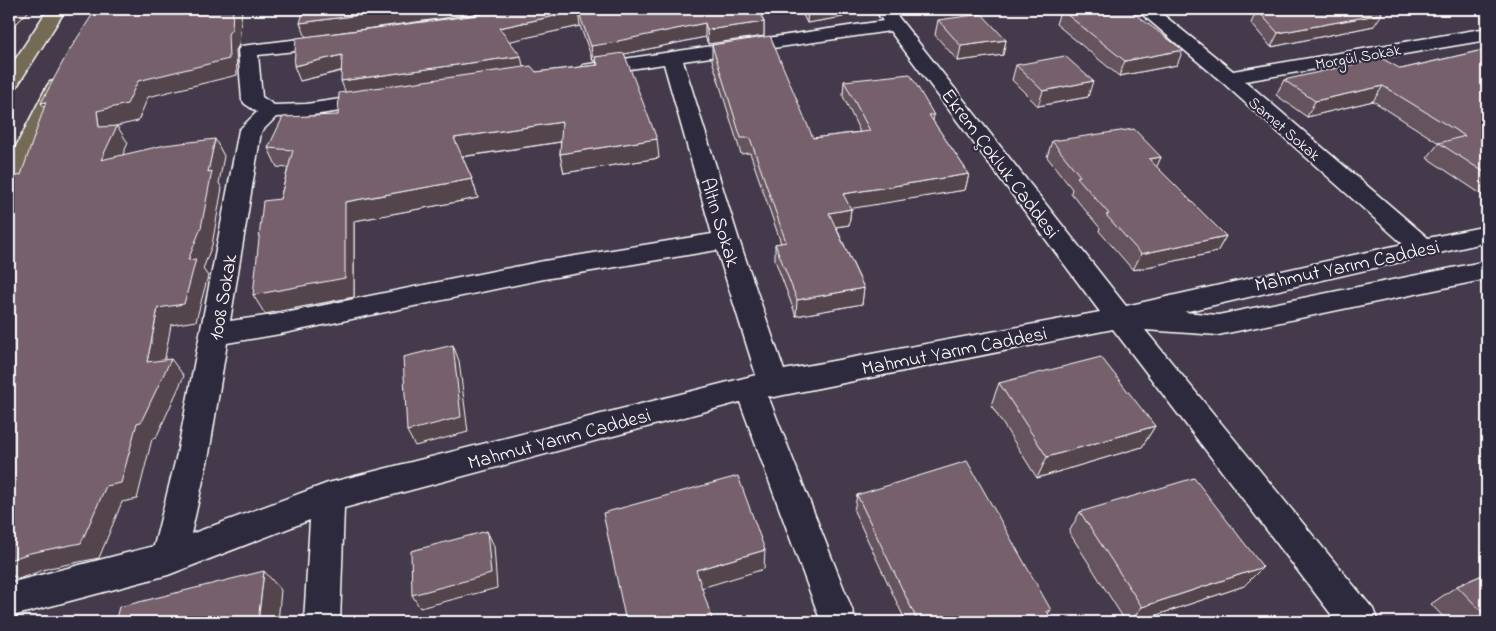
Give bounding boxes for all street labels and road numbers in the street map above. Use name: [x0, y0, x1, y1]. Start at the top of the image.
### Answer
street label: Morgül Sokak: [1314, 38, 1404, 77]
street label: Ekrem Çokluk Caddesi: [933, 83, 1065, 246]
street label: Samet Sokak: [1242, 91, 1326, 168]
street label: Altın Sokak: [691, 175, 746, 271]
street label: Mahmut Yarım Caddesi: [1252, 234, 1443, 301]
street label: 1008 Sokak: [203, 252, 246, 343]
street label: Mahmut Yarım Caddesi: [859, 320, 1050, 385]
street label: Mahmut Yarım Caddesi: [465, 402, 654, 479]

